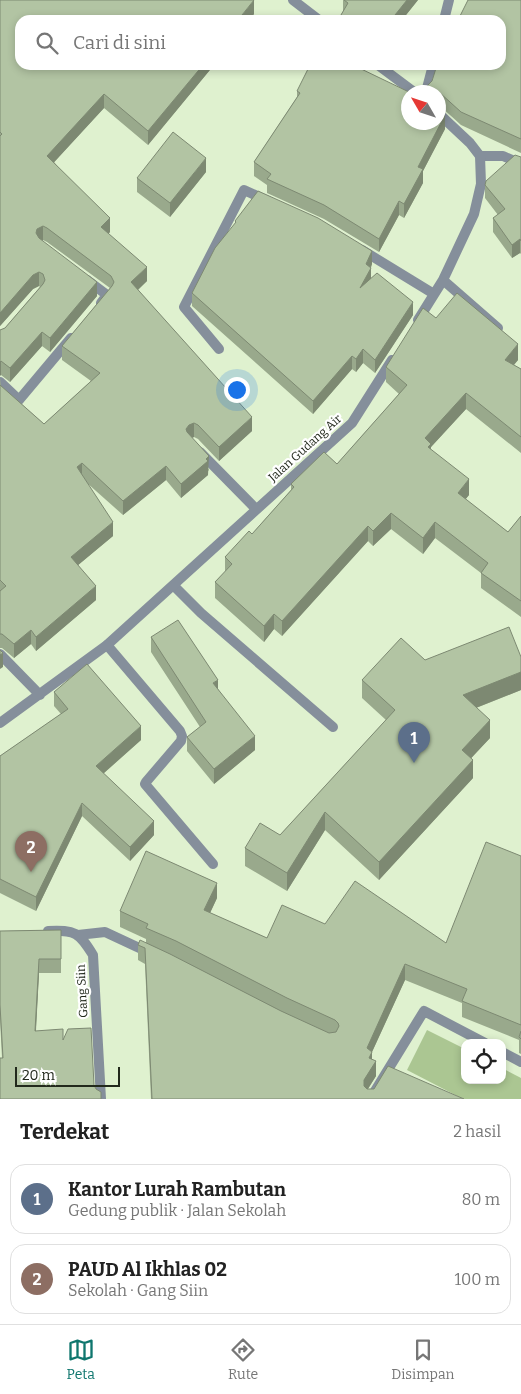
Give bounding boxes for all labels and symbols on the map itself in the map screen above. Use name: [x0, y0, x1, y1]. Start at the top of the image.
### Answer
north arrow: [401, 85, 446, 130]
your location: [224, 377, 250, 403]
street label: Jalan Gudang Air: [265, 411, 345, 485]
pin: 1: [398, 722, 430, 763]
pin: 2: [15, 831, 47, 872]
street label: Gang Siin: [74, 964, 90, 1018]
scale bar: [15, 1064, 120, 1087]

